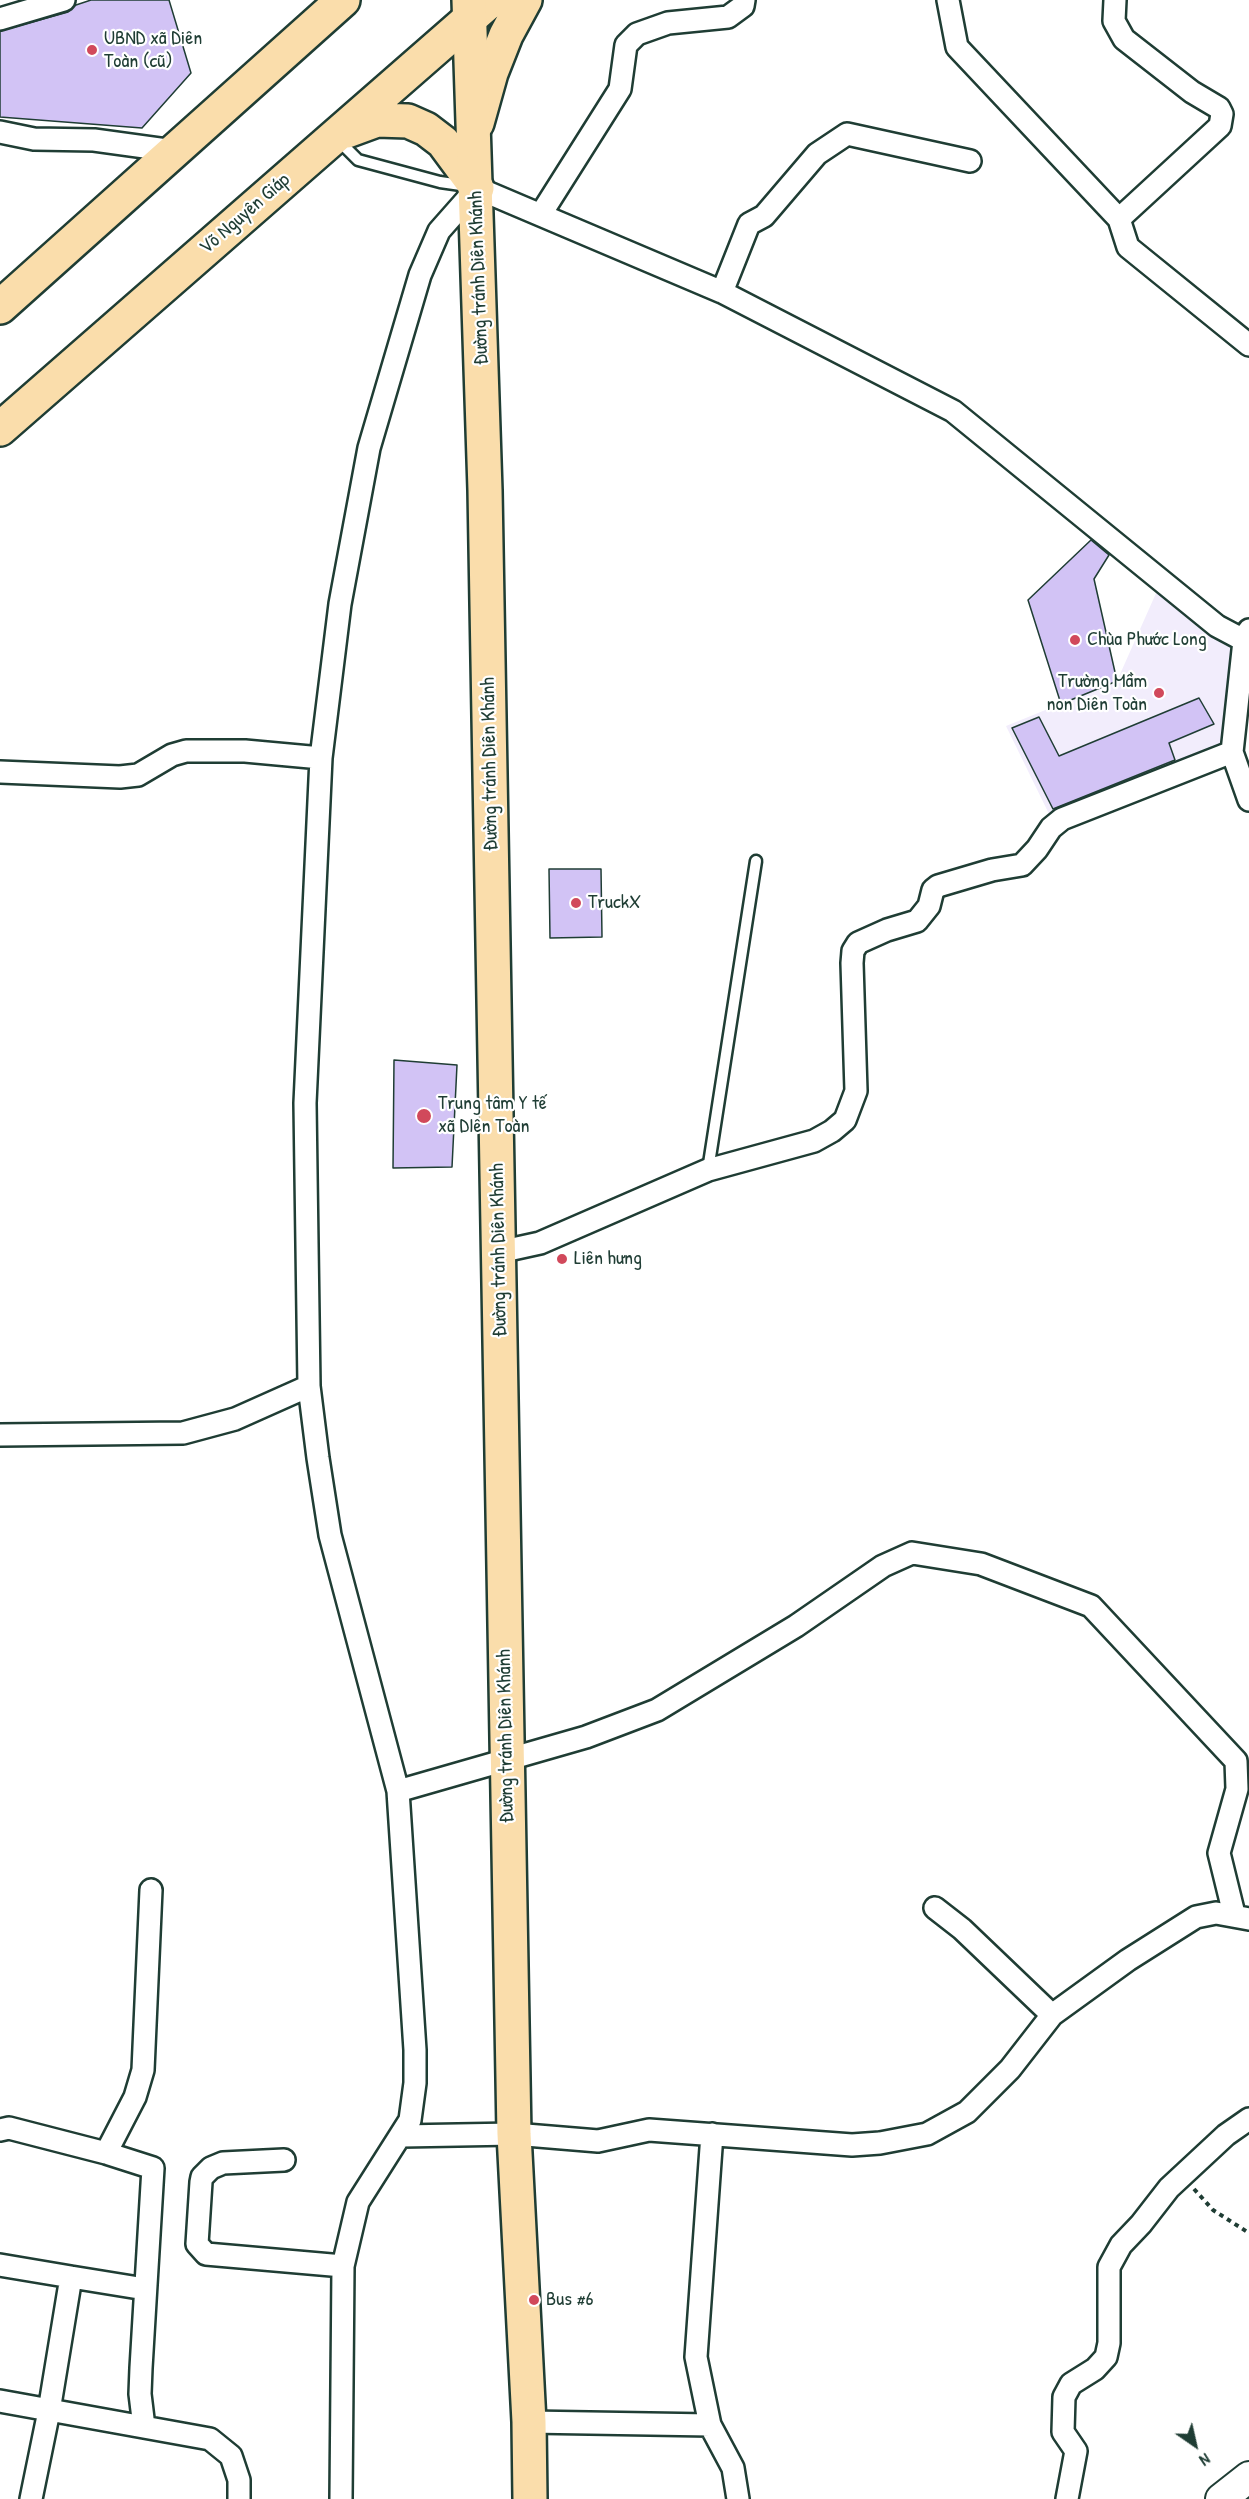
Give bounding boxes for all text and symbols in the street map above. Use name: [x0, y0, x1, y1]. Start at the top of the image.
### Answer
place label: UBND xã Diên Toàn (cũ): [104, 27, 202, 74]
marker: UBND xã Diên Toàn (cũ): [85, 43, 99, 57]
street label: Võ Nguyên Giáp: [195, 168, 295, 260]
street label: Đường tránh Diên Khánh: [464, 191, 494, 365]
place label: Chùa Phước Long: [1087, 628, 1207, 652]
marker: Chùa Phước Long: [1068, 633, 1082, 647]
place label: Trường Mầm non Diên Toàn: [1046, 670, 1147, 717]
street label: Đường tránh Diên Khánh: [476, 677, 504, 851]
marker: Trường Mầm non Diên Toàn: [1152, 686, 1166, 700]
place label: TruckX: [588, 891, 641, 915]
marker: TruckX: [569, 896, 583, 910]
place label: Trung tâm Y tế xã DIên Toàn: [438, 1092, 547, 1139]
marker: Trung tâm Y tế xã DIên Toàn: [415, 1107, 433, 1125]
street label: Đường tránh Diên Khánh: [485, 1163, 513, 1337]
place label: Liên hưng: [574, 1247, 642, 1271]
marker: Liên hưng: [555, 1252, 569, 1266]
street label: Đường tránh Diên Khánh: [492, 1649, 520, 1823]
place label: Bus #6: [546, 2288, 594, 2312]
marker: Bus #6: [527, 2293, 541, 2307]
north arrow: [1165, 2415, 1225, 2475]
text: N: [1195, 2448, 1215, 2471]

